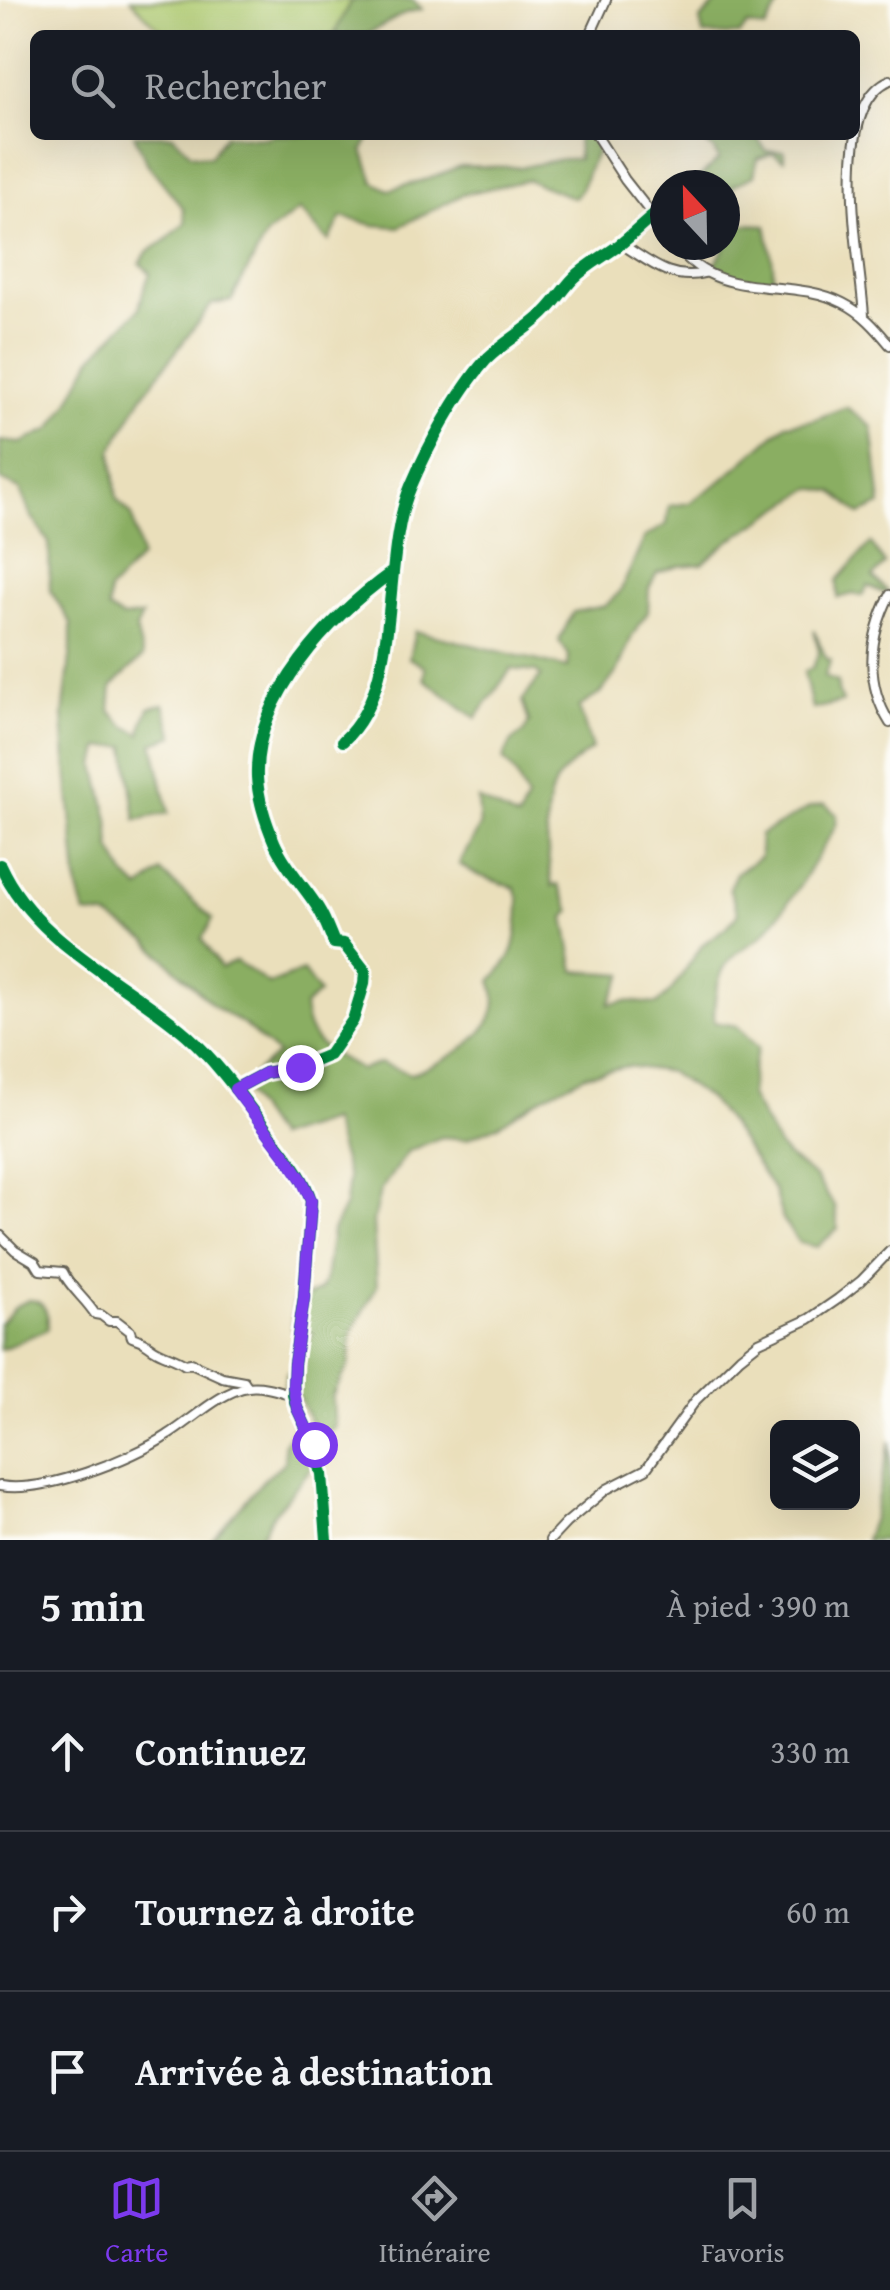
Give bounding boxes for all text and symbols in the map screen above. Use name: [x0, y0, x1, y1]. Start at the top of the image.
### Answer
search box: [30, 30, 860, 140]
text: Rechercher: [145, 57, 326, 113]
icon: search: [65, 58, 120, 113]
north arrow: [650, 170, 740, 260]
route end: [278, 1045, 324, 1091]
map controls: [770, 1420, 860, 1510]
button: layers: [770, 1420, 860, 1510]
route start: [292, 1422, 338, 1468]
text: 5 min: [40, 1575, 145, 1636]
text: À pied · 390 m: [666, 1582, 850, 1629]
text: Continuez: [135, 1723, 306, 1779]
icon: ahead: [40, 1724, 95, 1779]
text: 330 m: [771, 1728, 850, 1775]
text: Tournez à droite: [135, 1883, 415, 1939]
icon: right: [40, 1884, 95, 1939]
text: 60 m: [786, 1888, 850, 1935]
text: Arrivée à destination: [135, 2043, 493, 2099]
icon: arrive: [40, 2044, 95, 2099]
tab: Carte: [105, 2171, 168, 2272]
tab: Itinéraire: [379, 2171, 491, 2272]
tab: Favoris: [701, 2171, 785, 2272]

